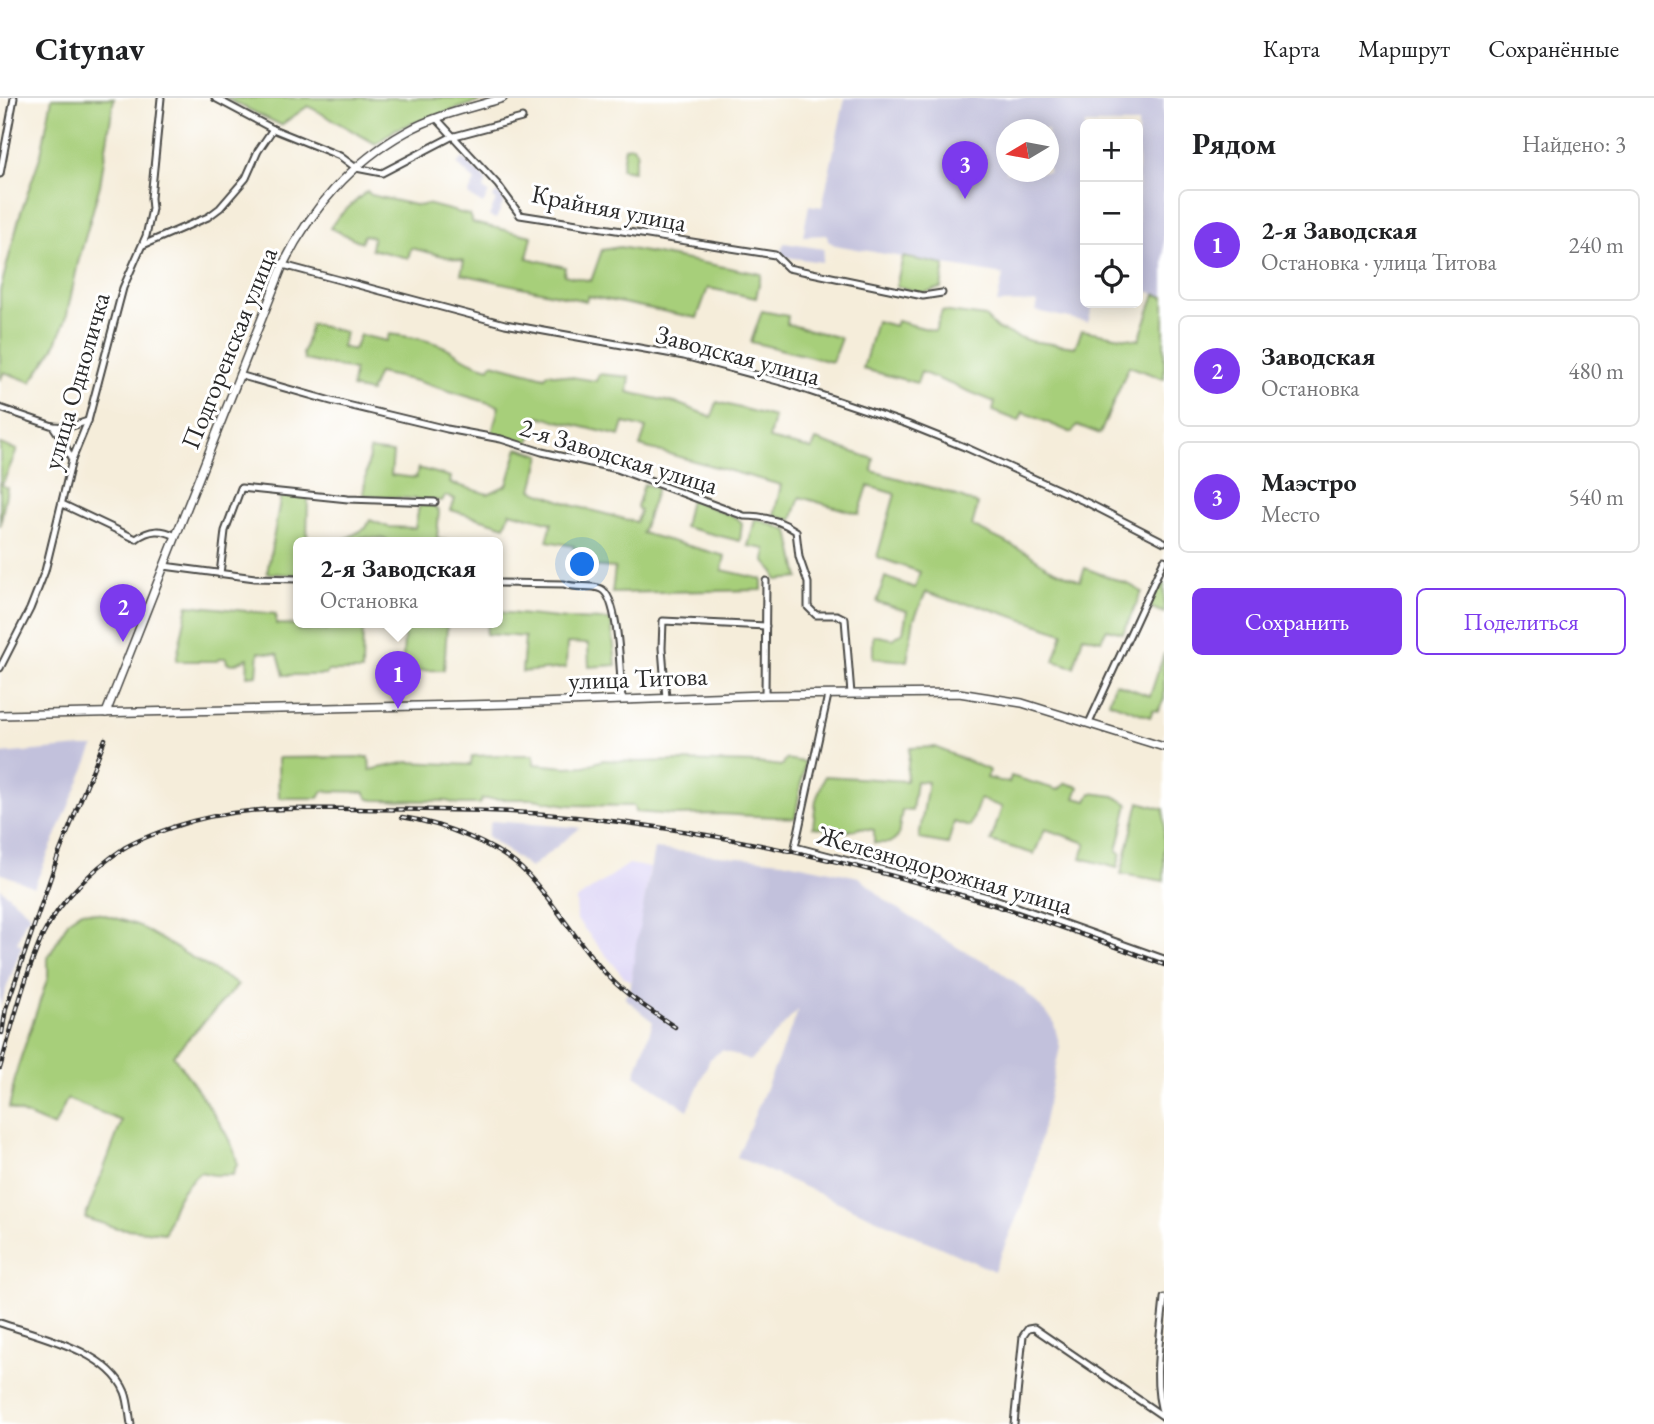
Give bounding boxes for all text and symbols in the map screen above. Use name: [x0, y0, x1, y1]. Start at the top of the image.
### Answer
text: Citynav: [35, 27, 145, 70]
text: Карта: [1263, 33, 1320, 64]
text: Маршрут: [1358, 33, 1450, 64]
text: Сохранённые: [1488, 33, 1619, 64]
north arrow: [996, 119, 1059, 182]
map controls: [1080, 119, 1143, 308]
button: +: [1080, 119, 1143, 182]
text: Рядом: [1192, 124, 1276, 163]
text: Найдено: 3: [1522, 129, 1626, 159]
pin: 3: [942, 141, 988, 199]
street label: Крайняя улица: [529, 176, 690, 240]
button: −: [1080, 182, 1143, 245]
text: 2-я Заводская: [1261, 213, 1417, 247]
text: 1: [1211, 230, 1223, 260]
text: 240 m: [1568, 230, 1624, 260]
street label: Подгоренская улица: [173, 241, 285, 454]
button: locate: [1080, 245, 1143, 308]
text: Остановка · улица Титова: [1261, 247, 1497, 277]
street label: улица Одноличка: [34, 288, 118, 474]
street label: Заводская улица: [652, 317, 825, 393]
text: Заводская: [1261, 339, 1375, 373]
text: 2: [1211, 356, 1223, 386]
text: 480 m: [1568, 356, 1624, 386]
text: Остановка: [1261, 373, 1359, 403]
street label: 2-я Заводская улица: [516, 410, 723, 502]
text: Маэстро: [1261, 465, 1356, 499]
text: 3: [1211, 482, 1223, 512]
text: 540 m: [1568, 482, 1624, 512]
text: Место: [1261, 499, 1320, 529]
popup: [293, 537, 503, 628]
your location: [565, 547, 599, 581]
text: 2-я Заводская: [320, 551, 476, 585]
pin: 2: [100, 584, 146, 642]
text: Остановка: [320, 585, 418, 615]
button: Сохранить: [1192, 588, 1402, 655]
button: Поделиться: [1416, 588, 1626, 655]
pin: 1: [375, 651, 421, 709]
street label: улица Титова: [568, 659, 709, 697]
street label: Железнодорожная улица: [813, 817, 1077, 923]

